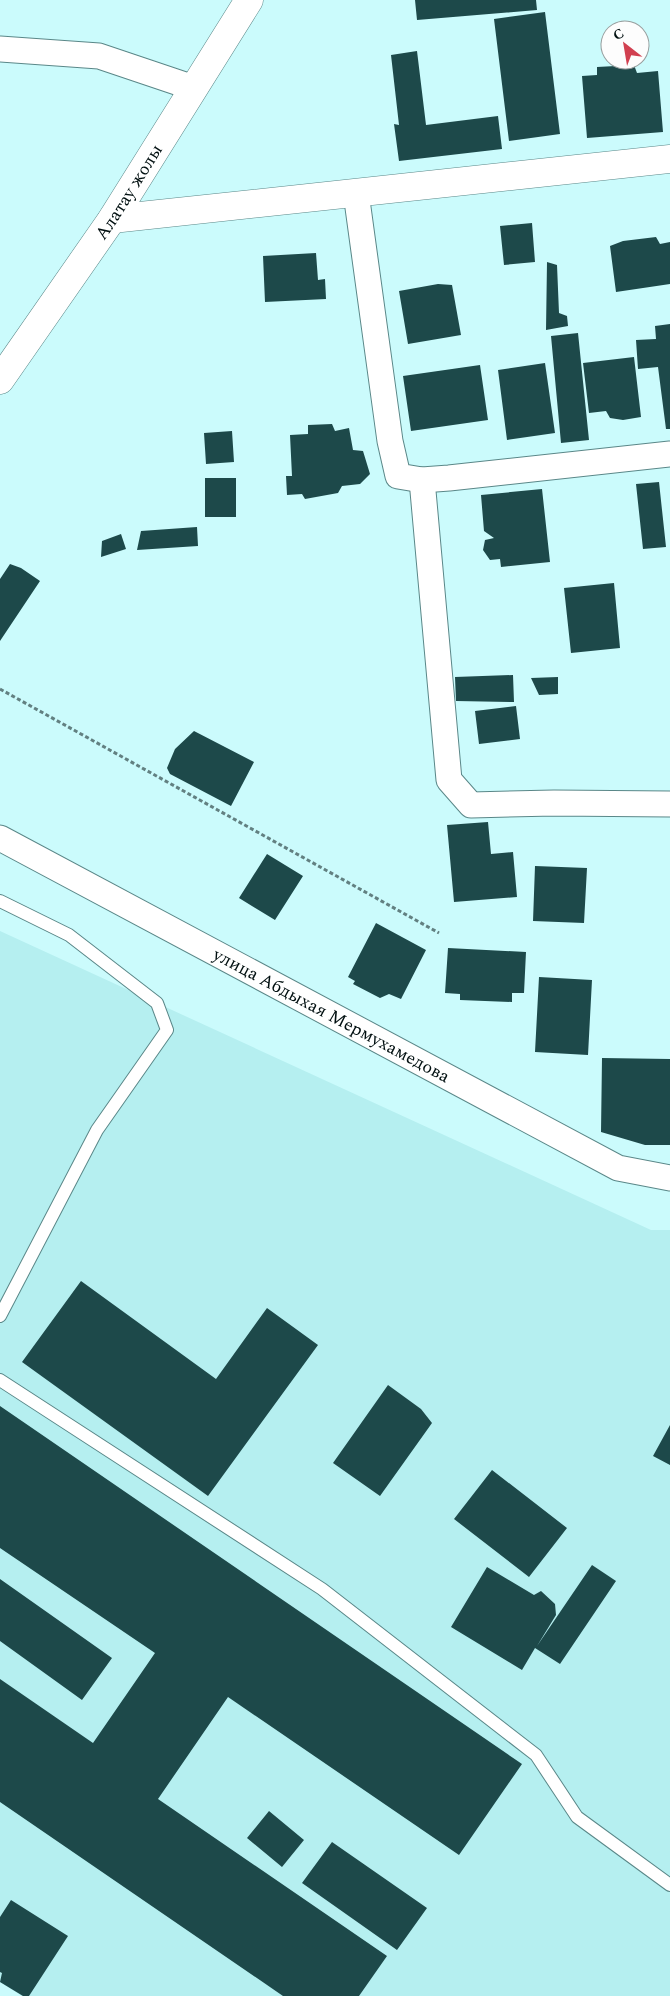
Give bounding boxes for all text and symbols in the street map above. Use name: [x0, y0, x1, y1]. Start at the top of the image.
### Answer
north arrow: [600, 20, 650, 70]
text: С: [609, 23, 628, 46]
street label: Алатау жолы: [88, 139, 169, 245]
street label: улица Абдыхая Мермухамедова: [207, 940, 455, 1090]

